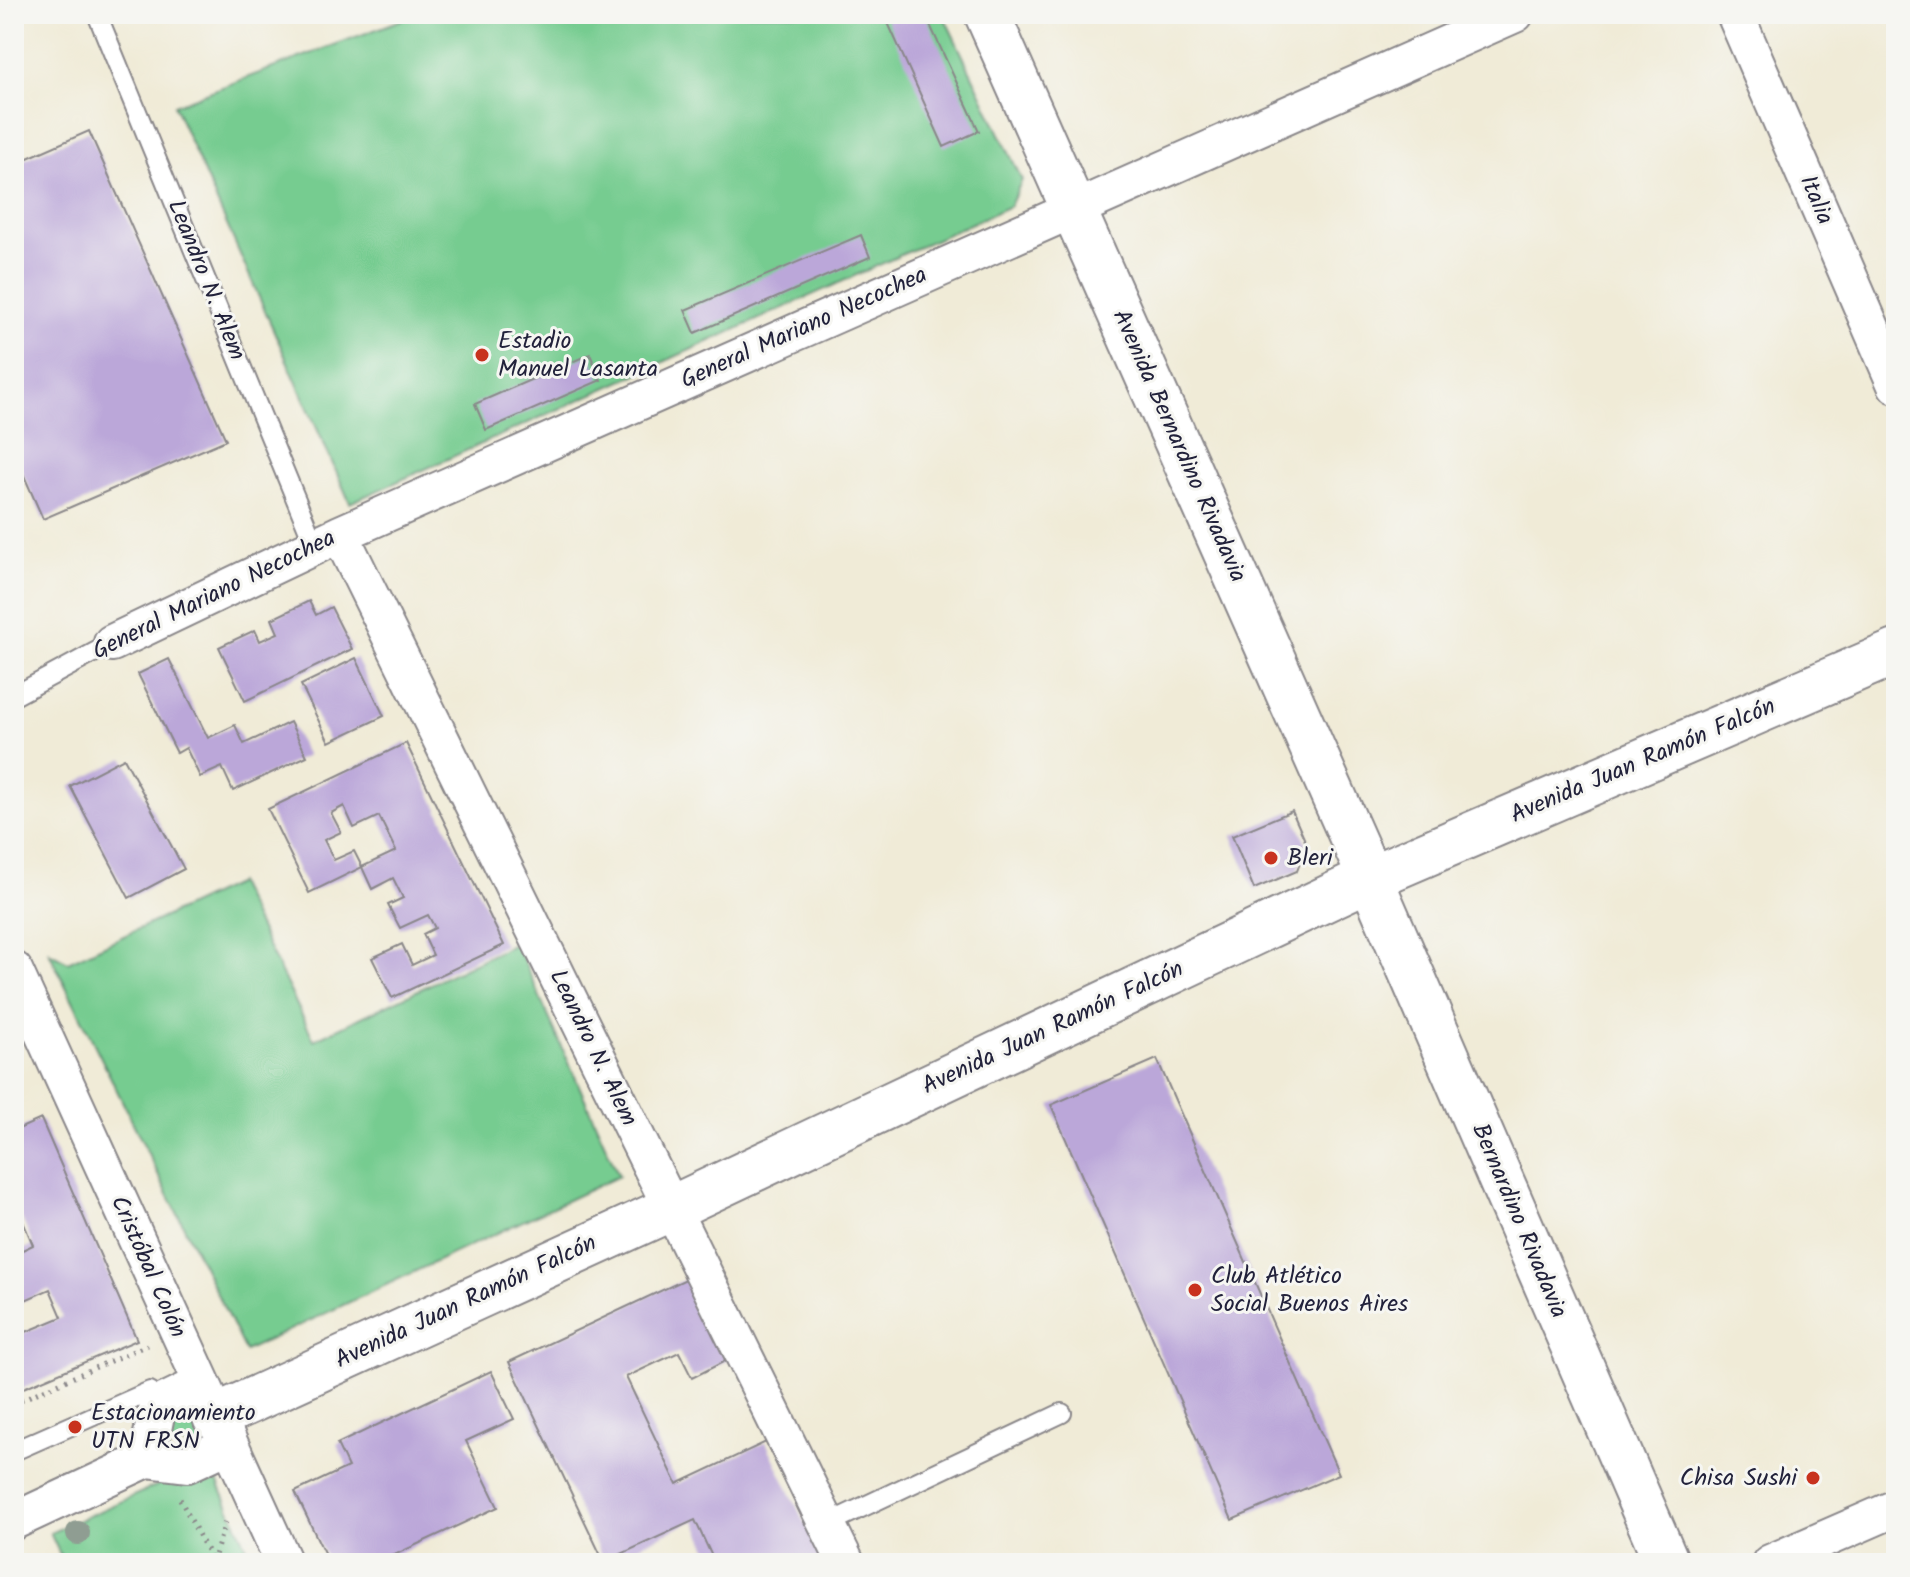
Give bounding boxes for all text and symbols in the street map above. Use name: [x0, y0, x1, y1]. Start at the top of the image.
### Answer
street label: Italia: [1788, 169, 1844, 231]
street label: Leandro N. Alem: [156, 194, 256, 366]
street label: General Mariano Necochea: [674, 256, 934, 400]
street label: Avenida Bernardino Rivadavia: [1101, 303, 1257, 589]
place label: Estadio Manuel Lasanta: [498, 322, 658, 389]
marker: Estadio Manuel Lasanta: [473, 346, 491, 364]
street label: General Mariano Necochea: [86, 519, 342, 671]
street label: Avenida Juan Ramón Falcón: [1504, 687, 1782, 835]
place label: Bleri: [1287, 839, 1334, 878]
marker: Bleri: [1262, 849, 1280, 867]
street label: Avenida Juan Ramón Falcón: [916, 950, 1190, 1106]
street label: Leandro N. Alem: [538, 963, 648, 1133]
street label: Bernardino Rivadavia: [1460, 1117, 1578, 1325]
street label: Cristóbal Colón: [99, 1189, 197, 1345]
street label: Avenida Juan Ramón Falcón: [329, 1224, 603, 1380]
place label: Club Atlético Social Buenos Aires: [1211, 1257, 1408, 1324]
marker: Club Atlético Social Buenos Aires: [1186, 1281, 1204, 1299]
place label: Estacionamiento UTN FRSN: [91, 1394, 256, 1461]
marker: Estacionamiento UTN FRSN: [66, 1418, 84, 1436]
place label: Chisa Sushi: [1680, 1459, 1798, 1498]
marker: Chisa Sushi: [1804, 1469, 1822, 1487]

